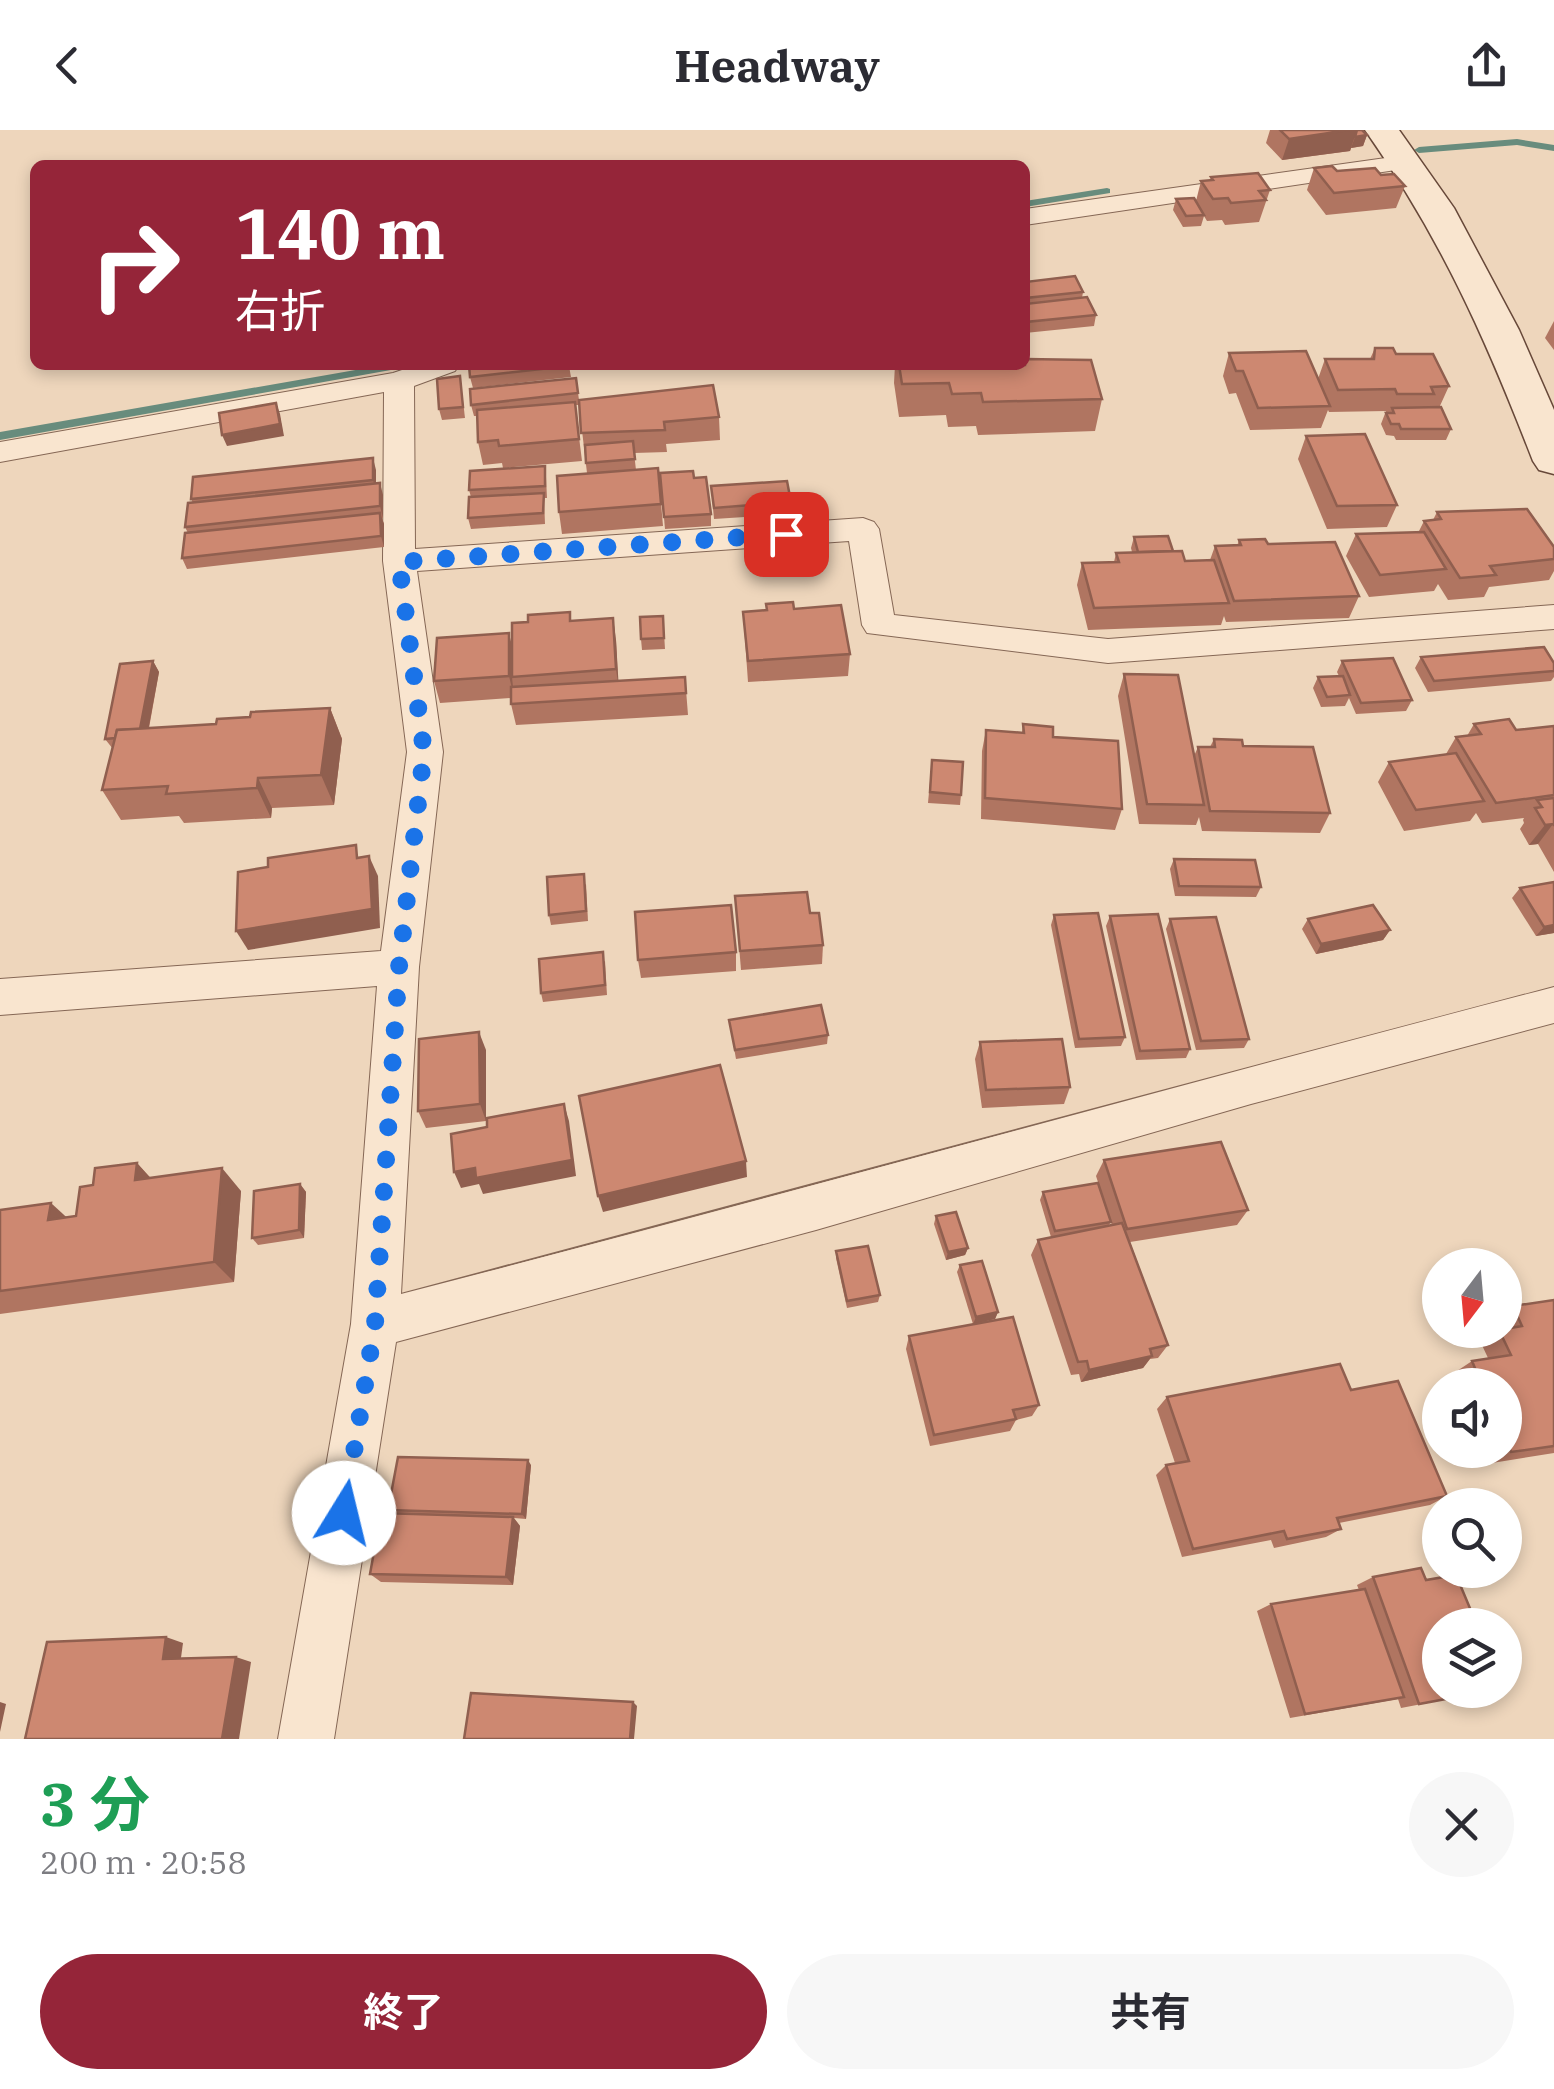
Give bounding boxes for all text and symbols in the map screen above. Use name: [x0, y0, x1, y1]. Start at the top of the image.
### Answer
text: Headway: [674, 36, 880, 94]
icon: back: [40, 38, 95, 93]
icon: share: [1459, 38, 1514, 93]
text: 140 m: [235, 187, 445, 278]
icon: right: [70, 200, 200, 330]
text: 右折: [235, 281, 325, 339]
pin: [744, 492, 829, 577]
icon: arrive: [759, 507, 814, 562]
north arrow: [1422, 1248, 1522, 1348]
map controls: [1422, 1248, 1522, 1708]
button: sound: [1422, 1368, 1522, 1468]
position arrow: [292, 1461, 396, 1565]
button: search: [1422, 1488, 1522, 1588]
button: layers: [1422, 1608, 1522, 1708]
text: 3 分: [40, 1764, 150, 1843]
button: close: [1409, 1772, 1514, 1877]
text: 200 m · 20:58: [40, 1841, 247, 1883]
button: 終了: [40, 1954, 767, 2069]
button: 共有: [787, 1954, 1514, 2069]

